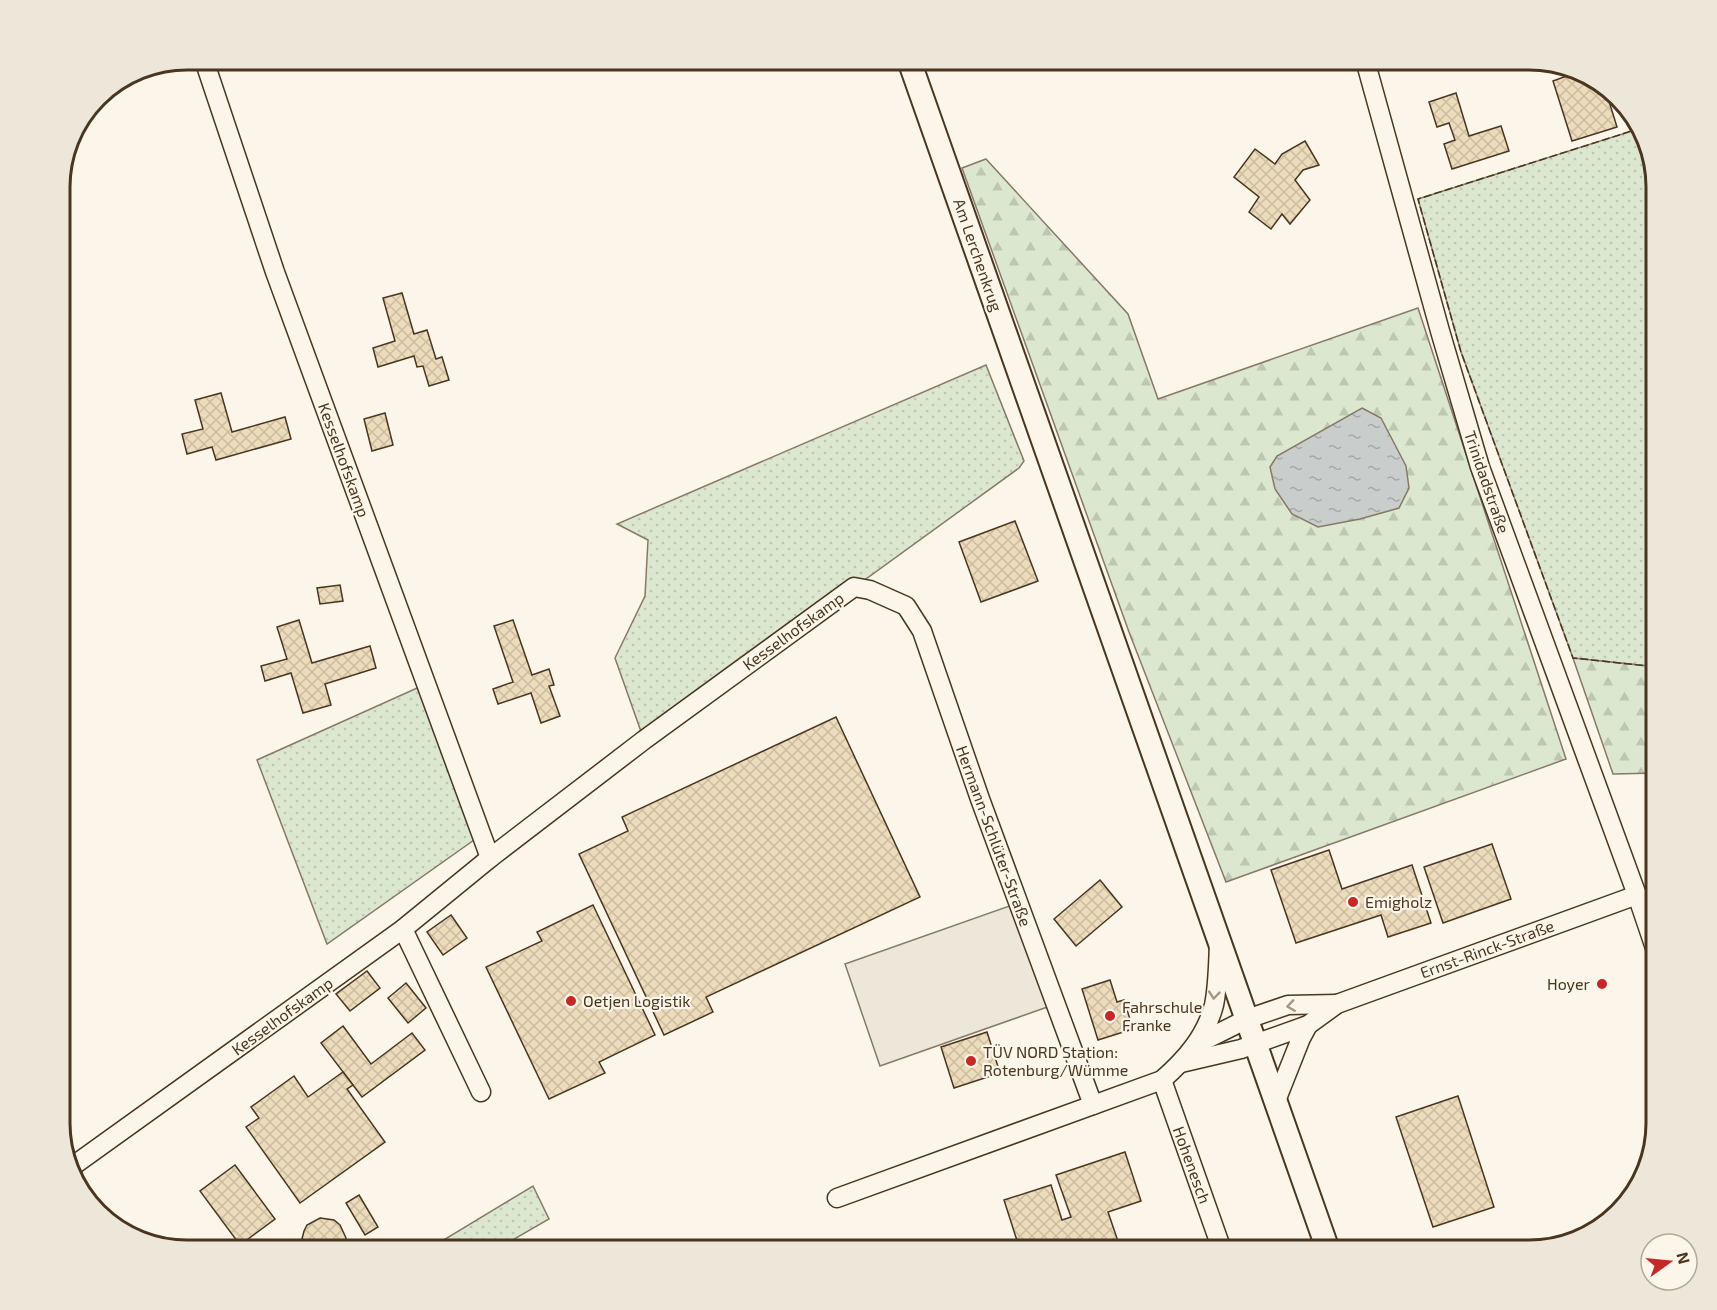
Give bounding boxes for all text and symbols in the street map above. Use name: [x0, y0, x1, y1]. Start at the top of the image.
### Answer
street label: Am Lerchenkrug: [950, 196, 1007, 314]
street label: Kesselhofskamp: [315, 400, 374, 520]
street label: Trinidadstraße: [1461, 428, 1514, 536]
street label: Kesselhofskamp: [738, 588, 847, 674]
street label: Hermann-Schlüter-Straße: [953, 743, 1036, 929]
place label: Emigholz: [1365, 892, 1432, 911]
marker: Emigholz: [1346, 895, 1360, 909]
street label: Ernst-Rinck-Straße: [1417, 915, 1556, 982]
street label: Kesselhofskamp: [227, 973, 336, 1059]
place label: Hoyer: [1547, 974, 1591, 993]
marker: Hoyer: [1595, 977, 1609, 991]
place label: Oetjen Logistik: [583, 991, 690, 1011]
one-way arrow: [1209, 991, 1221, 1000]
marker: Oetjen Logistik: [564, 994, 578, 1008]
place label: Fahrschule Franke: [1122, 997, 1202, 1034]
one-way arrow: [1286, 1000, 1296, 1012]
marker: Fahrschule Franke: [1103, 1009, 1117, 1023]
place label: TÜV NORD Station: Rotenburg/Wümme: [983, 1042, 1128, 1079]
marker: TÜV NORD Station: Rotenburg/Wümme: [964, 1054, 978, 1068]
street label: Hohenesch: [1170, 1124, 1215, 1206]
north arrow: [1639, 1232, 1699, 1292]
text: N: [1673, 1250, 1695, 1266]

